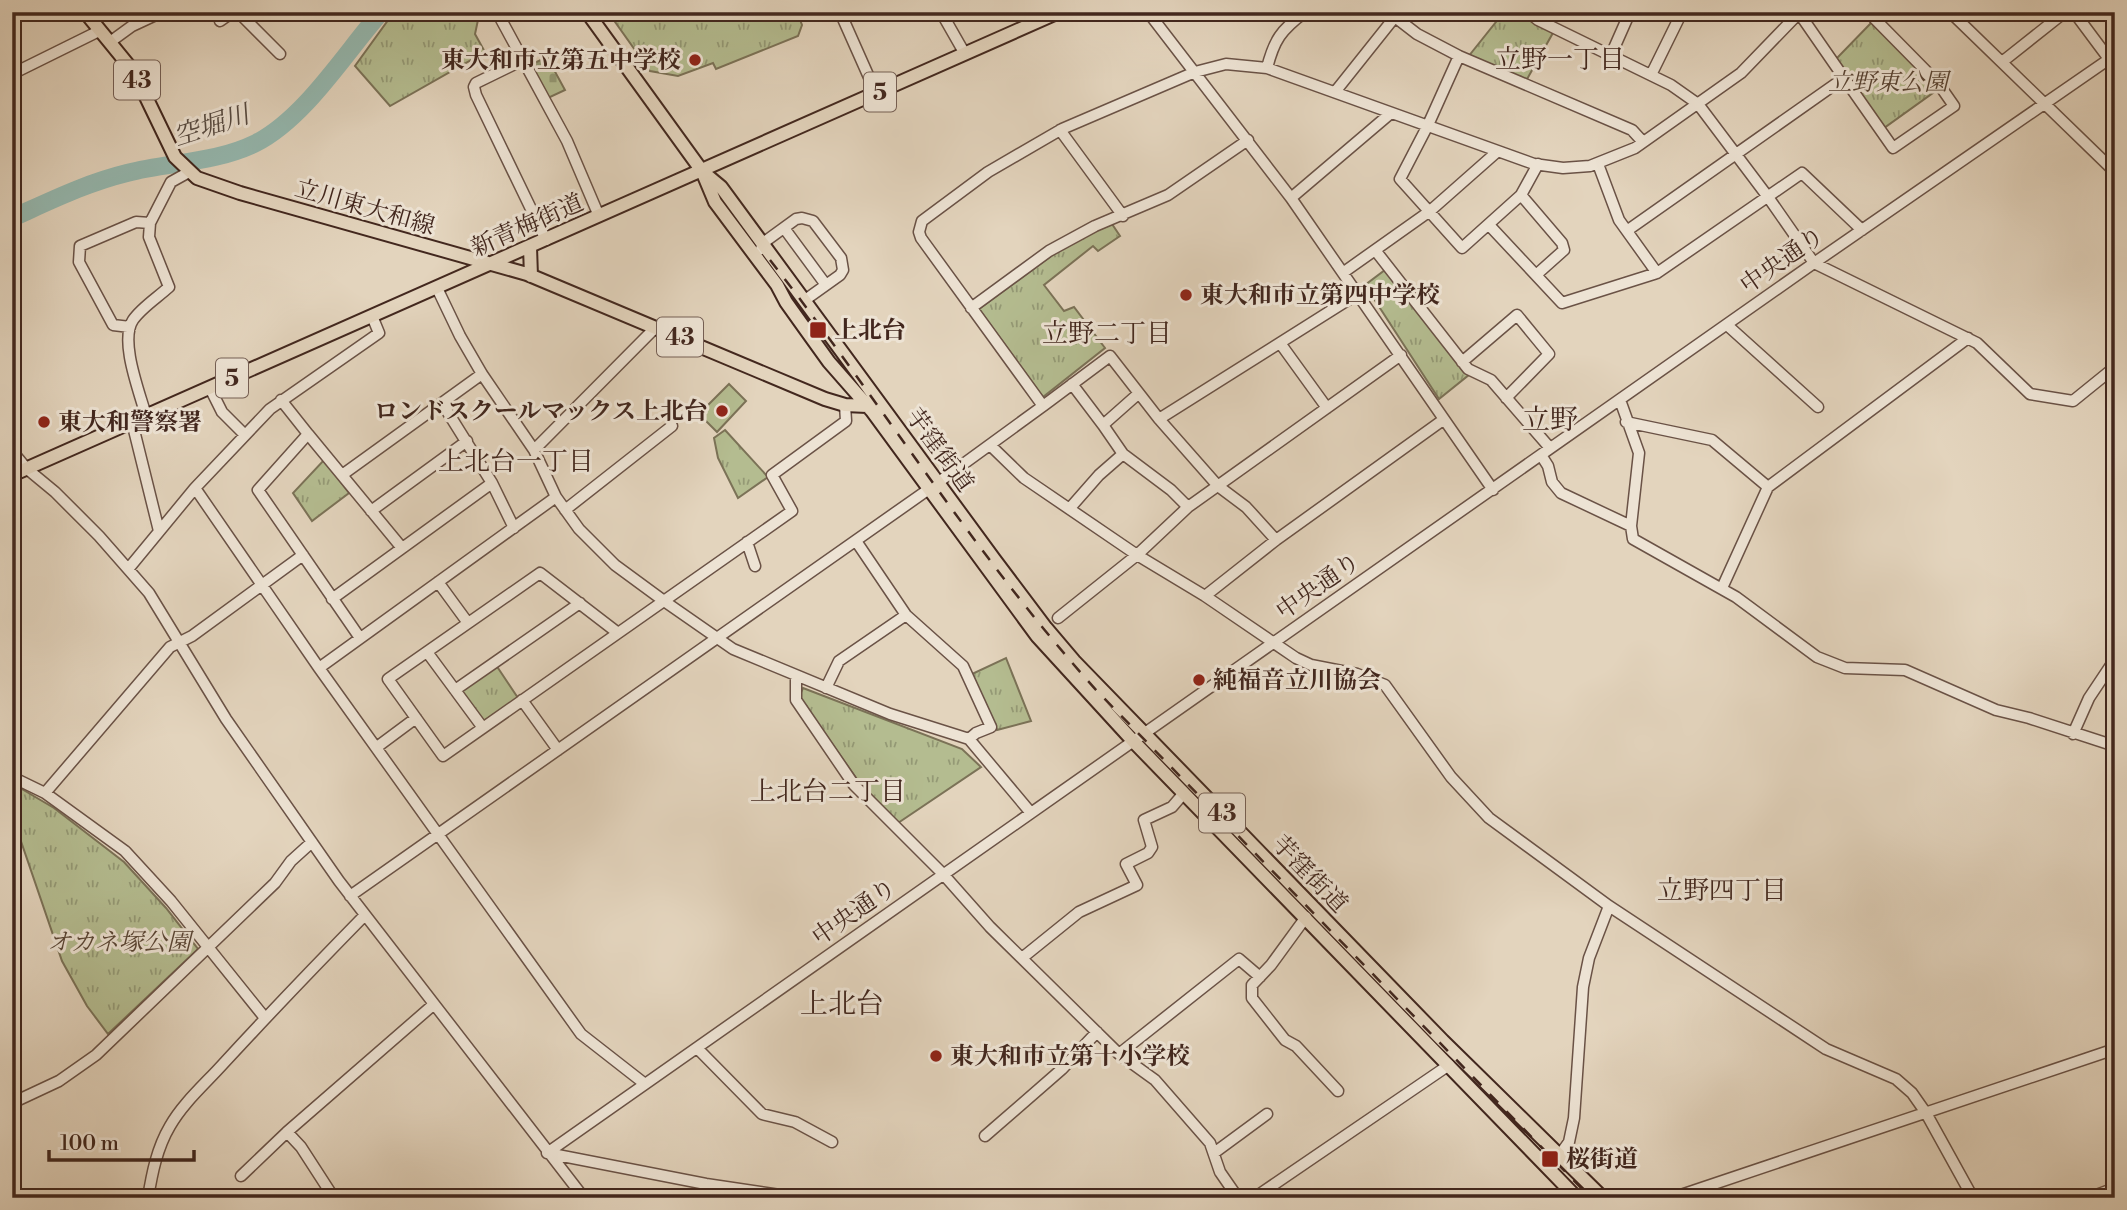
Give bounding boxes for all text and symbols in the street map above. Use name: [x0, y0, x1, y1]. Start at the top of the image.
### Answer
district label: 立野一丁目: [1495, 44, 1625, 76]
place label: 東大和市立第五中学校: [441, 46, 681, 76]
marker: 東大和市立第五中学校: [687, 52, 703, 68]
road number: 43: [114, 60, 160, 100]
park label: 立野東公園: [1828, 68, 1952, 98]
road number: 5: [864, 72, 896, 111]
water label: 空堀川: [169, 98, 256, 153]
street label: 立川東大和線: [291, 174, 438, 242]
street label: 新青梅街道: [466, 188, 588, 264]
street label: 中央通り: [1735, 221, 1830, 301]
place label: 東大和市立第四中学校: [1200, 281, 1440, 311]
marker: 東大和市立第四中学校: [1178, 287, 1194, 303]
place label: 上北台: [834, 316, 906, 346]
road number: 43: [657, 318, 703, 356]
district label: 立野二丁目: [1042, 318, 1172, 350]
marker: 上北台: [808, 320, 828, 340]
road number: 5: [216, 358, 248, 398]
place label: ロンドスクールマックス上北台: [374, 397, 708, 427]
marker: ロンドスクールマックス上北台: [714, 403, 730, 419]
street label: 芋窪街道: [899, 403, 980, 498]
district label: 立野: [1522, 403, 1578, 438]
place label: 東大和警察署: [58, 408, 202, 438]
marker: 東大和警察署: [36, 414, 52, 430]
district label: 上北台一丁目: [438, 446, 594, 478]
street label: 中央通り: [1271, 547, 1366, 627]
place label: 純福音立川協会: [1213, 666, 1381, 696]
marker: 純福音立川協会: [1191, 672, 1207, 688]
district label: 上北台二丁目: [750, 776, 906, 808]
road number: 43: [1199, 793, 1245, 832]
street label: 芋窪街道: [1265, 830, 1353, 920]
street label: 中央通り: [807, 873, 902, 953]
district label: 立野四丁目: [1657, 875, 1787, 907]
park label: オカネ塚公園: [47, 928, 195, 958]
district label: 上北台: [800, 987, 884, 1022]
place label: 東大和市立第十小学校: [950, 1042, 1190, 1072]
marker: 東大和市立第十小学校: [928, 1048, 944, 1064]
scale bar: [49, 1119, 194, 1163]
text: 100 m: [60, 1131, 119, 1157]
place label: 桜街道: [1566, 1145, 1638, 1175]
marker: 桜街道: [1540, 1149, 1560, 1169]

